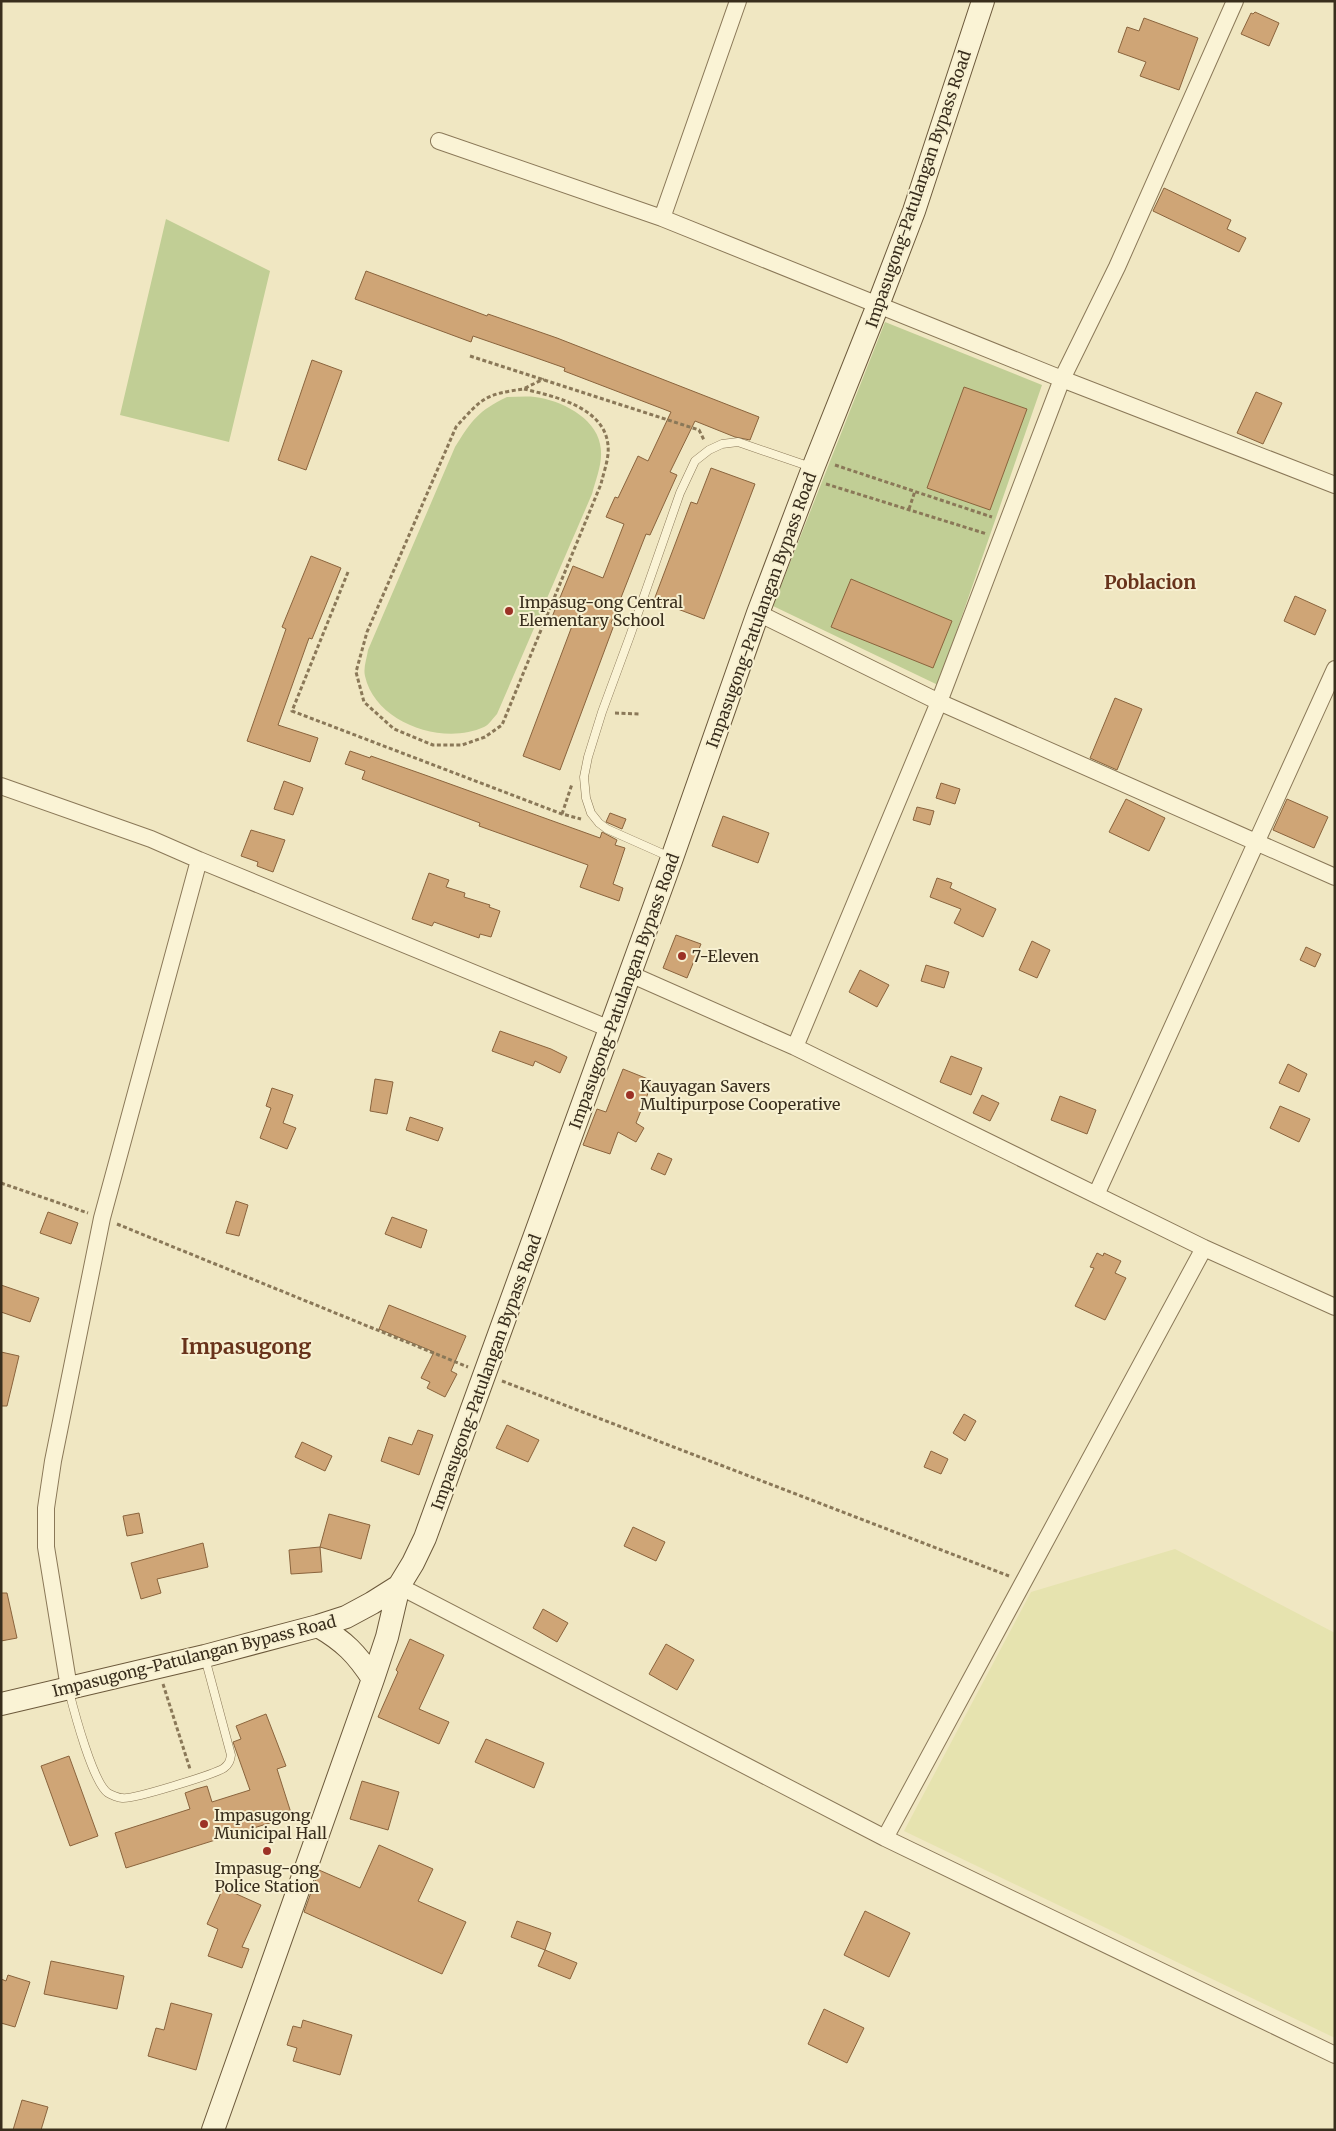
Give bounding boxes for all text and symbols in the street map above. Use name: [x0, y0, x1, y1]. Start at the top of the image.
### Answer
street label: Impasugong-Patulangan Bypass Road: [861, 47, 975, 330]
street label: Impasugong-Patulangan Bypass Road: [702, 469, 820, 751]
district label: Poblacion: [1104, 570, 1196, 594]
place label: Impasug-ong Central Elementary School: [519, 592, 683, 630]
marker: Impasug-ong Central Elementary School: [503, 605, 515, 617]
street label: Impasugong-Patulangan Bypass Road: [565, 850, 683, 1132]
place label: 7-Eleven: [692, 946, 760, 966]
marker: 7-Eleven: [676, 950, 688, 962]
place label: Kauyagan Savers Multipurpose Cooperative: [640, 1076, 840, 1114]
marker: Kauyagan Savers Multipurpose Cooperative: [624, 1089, 636, 1101]
street label: Impasugong-Patulangan Bypass Road: [427, 1231, 545, 1513]
district label: Impasugong: [181, 1333, 311, 1360]
street label: Impasugong-Patulangan Bypass Road: [50, 1611, 338, 1701]
place label: Impasugong Municipal Hall: [214, 1805, 327, 1843]
marker: Impasugong Municipal Hall: [198, 1818, 210, 1830]
marker: Impasug-ong Police Station: [261, 1845, 273, 1857]
place label: Impasug-ong Police Station: [215, 1858, 320, 1896]

